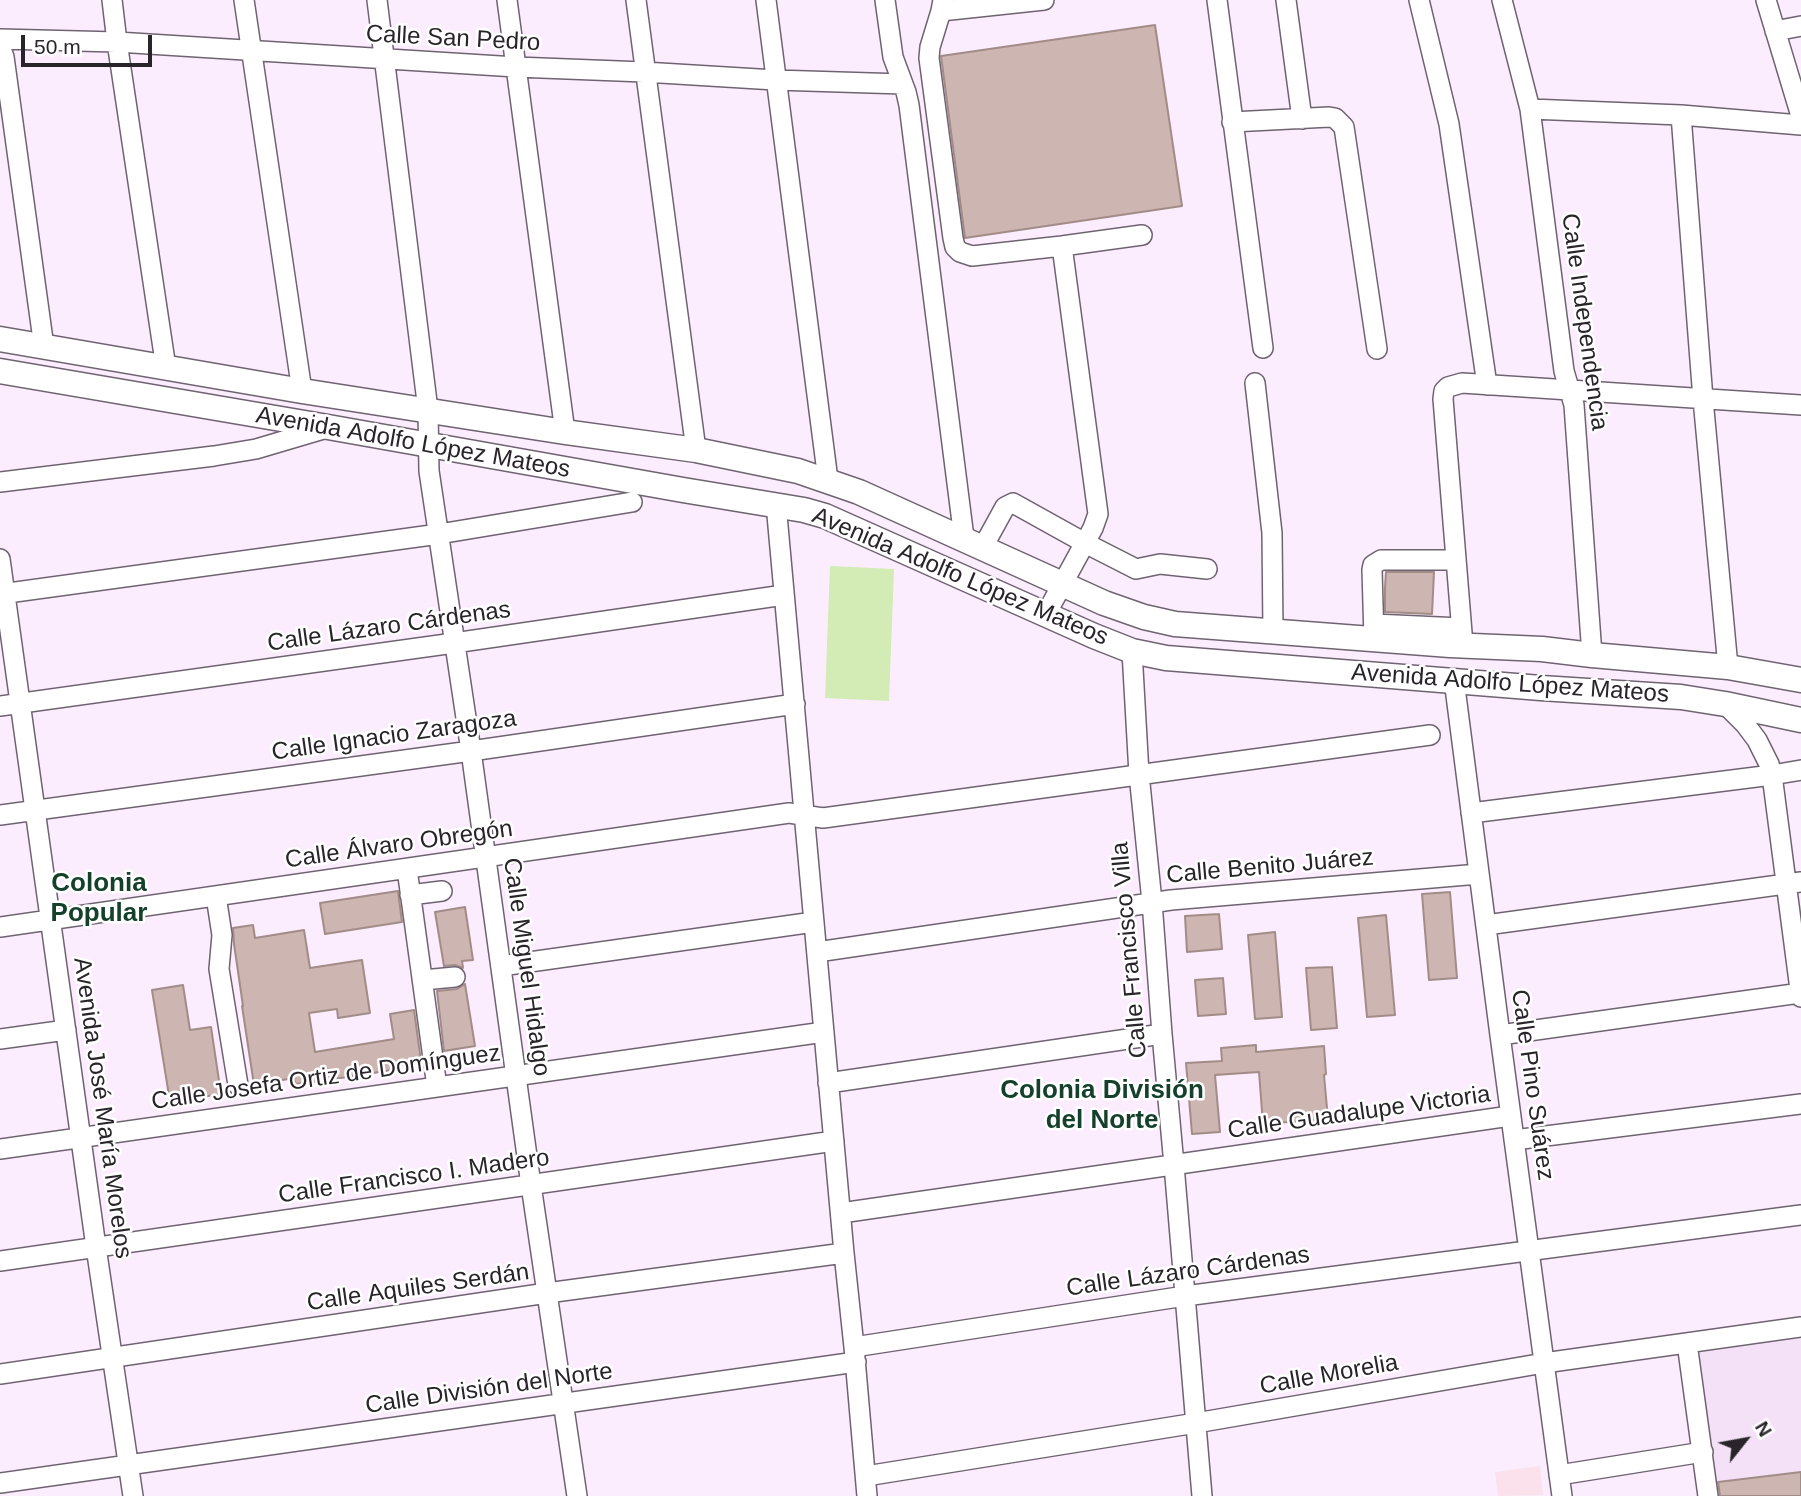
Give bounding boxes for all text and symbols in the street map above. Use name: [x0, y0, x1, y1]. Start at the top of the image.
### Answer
street label: Calle San Pedro: [365, 20, 541, 58]
scale bar: [24, 21, 156, 65]
text: 50 m: [34, 35, 81, 58]
street label: Calle Independencia: [1555, 212, 1613, 432]
street label: Avenida Adolfo López Mateos: [254, 401, 572, 485]
street label: Avenida Adolfo López Mateos: [808, 502, 1112, 652]
street label: Calle Lázaro Cárdenas: [265, 596, 513, 658]
street label: Avenida Adolfo López Mateos: [1350, 659, 1670, 709]
street label: Calle Ignacio Zaragoza: [270, 705, 518, 767]
street label: Calle Álvaro Obregón: [283, 815, 515, 875]
street label: Calle Francisco Villa: [1106, 841, 1154, 1059]
street label: Calle Benito Juárez: [1165, 844, 1375, 890]
street label: Calle Miguel Hidalgo: [496, 856, 556, 1078]
district label: Colonia Popular: [51, 868, 147, 930]
street label: Avenida José María Morelos: [67, 956, 137, 1260]
street label: Calle Pino Suárez: [1504, 988, 1560, 1182]
street label: Calle Josefa Ortiz de Domínguez: [150, 1039, 502, 1117]
district label: Colonia División del Norte: [1000, 1075, 1204, 1136]
street label: Calle Guadalupe Victoria: [1226, 1080, 1492, 1146]
street label: Calle Francisco I. Madero: [277, 1144, 551, 1210]
street label: Calle Lázaro Cárdenas: [1064, 1241, 1312, 1303]
street label: Calle Aquiles Serdán: [305, 1258, 531, 1318]
street label: Calle Morelia: [1258, 1349, 1400, 1401]
street label: Calle División del Norte: [363, 1357, 615, 1421]
north arrow: [1710, 1405, 1780, 1475]
text: N: [1751, 1418, 1776, 1440]

